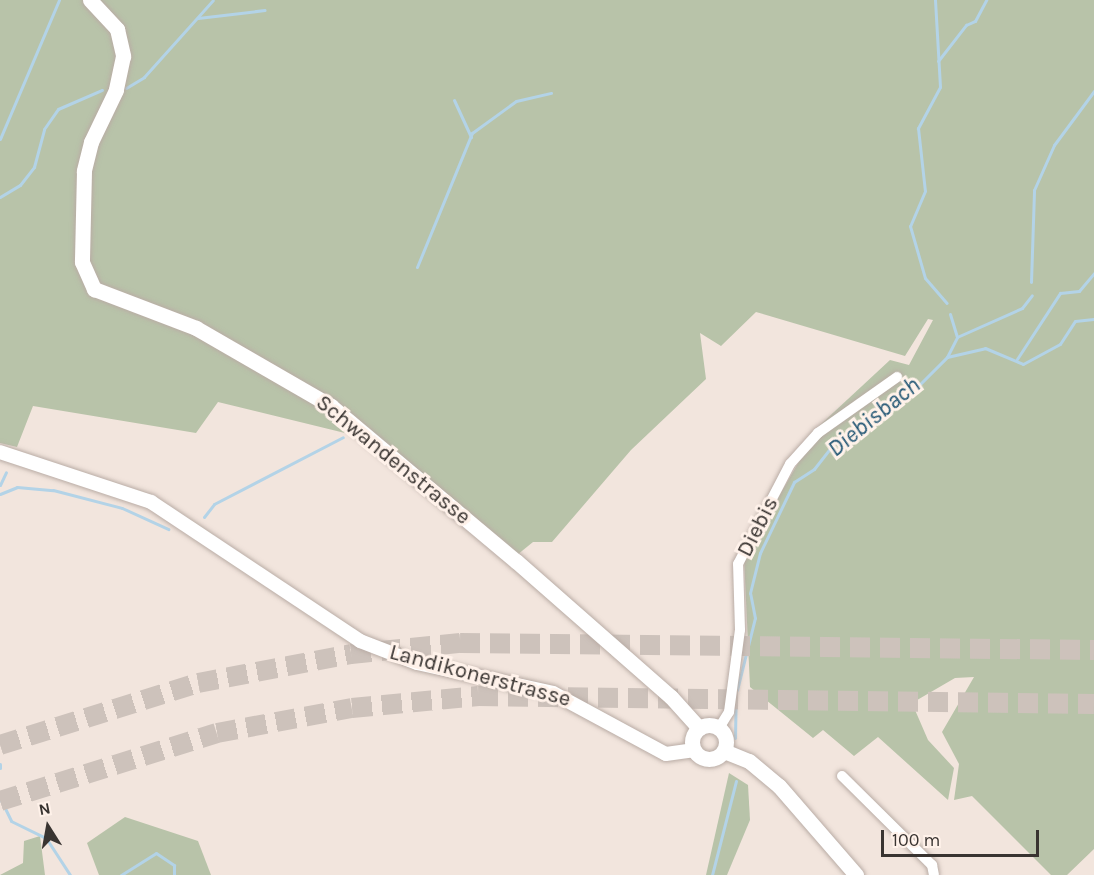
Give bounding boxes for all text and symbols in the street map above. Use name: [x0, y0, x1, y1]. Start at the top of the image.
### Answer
water label: Diebisbach: [822, 371, 926, 463]
street label: Schwandenstrasse: [310, 390, 476, 530]
street label: Diebis: [732, 493, 784, 561]
street label: Landikonerstrasse: [386, 639, 574, 713]
north arrow: [18, 797, 78, 857]
text: N: [37, 798, 52, 819]
scale bar: [884, 818, 1042, 856]
text: 100 m: [892, 829, 940, 851]

